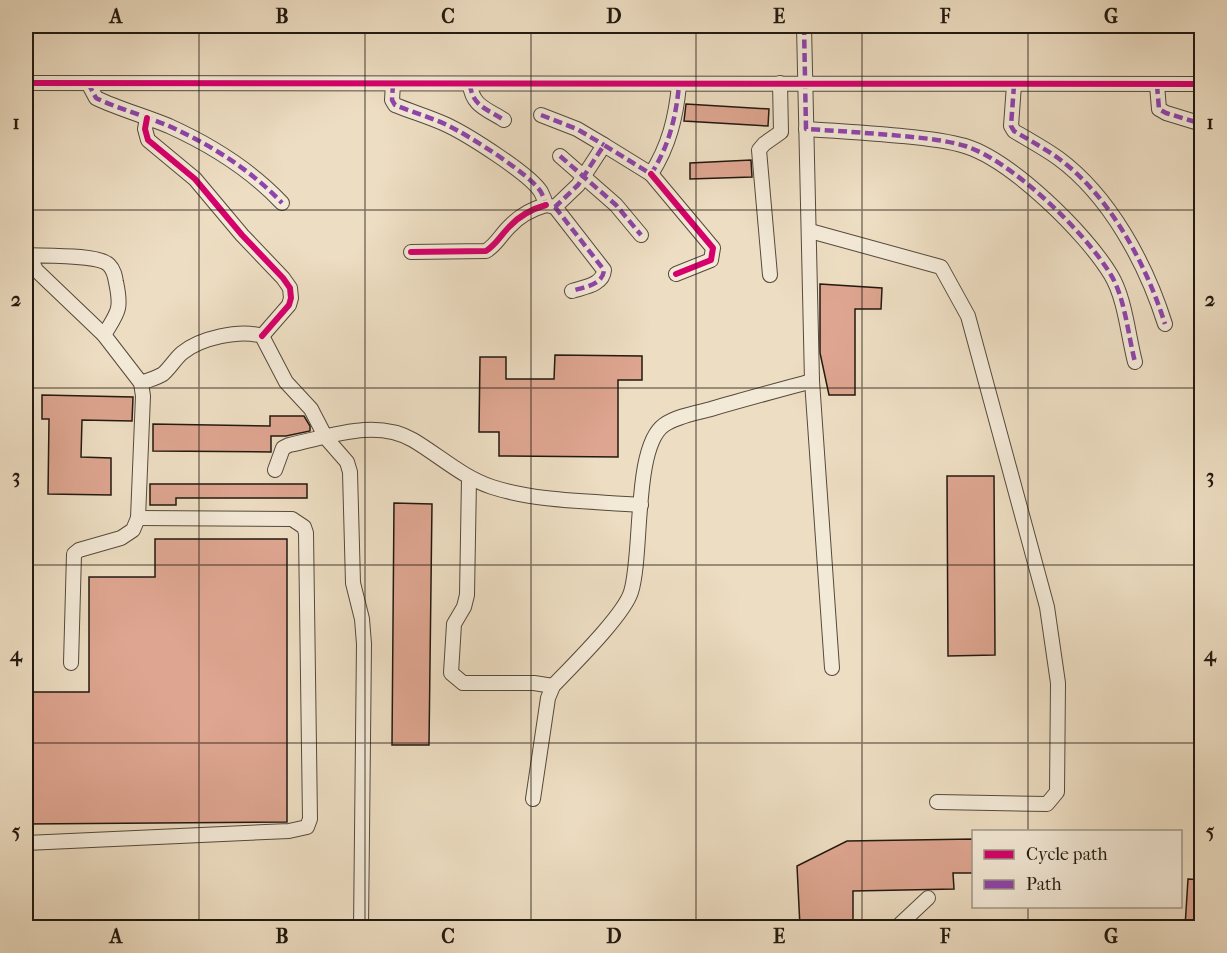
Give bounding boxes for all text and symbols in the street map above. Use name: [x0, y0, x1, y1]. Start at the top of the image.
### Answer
text: A: [108, 5, 124, 28]
text: B: [275, 5, 289, 28]
text: C: [441, 5, 455, 28]
text: D: [606, 5, 622, 28]
text: E: [773, 5, 785, 28]
text: F: [939, 5, 951, 28]
text: G: [1104, 5, 1118, 28]
text: 1: [12, 111, 20, 134]
text: 1: [1206, 111, 1214, 134]
text: 2: [11, 288, 21, 311]
text: 2: [1205, 288, 1215, 311]
text: 3: [12, 465, 20, 488]
text: 3: [1206, 465, 1214, 488]
text: 4: [9, 643, 23, 667]
text: 4: [1203, 643, 1217, 667]
text: 5: [12, 820, 21, 843]
text: 5: [1206, 820, 1215, 843]
legend: [972, 830, 1182, 908]
text: Cycle path: [1026, 844, 1107, 865]
text: Path: [1026, 874, 1062, 895]
text: A: [108, 925, 124, 948]
text: B: [275, 925, 289, 948]
text: C: [441, 925, 455, 948]
text: D: [606, 925, 622, 948]
text: E: [773, 925, 785, 948]
text: F: [939, 925, 951, 948]
text: G: [1104, 925, 1118, 948]

